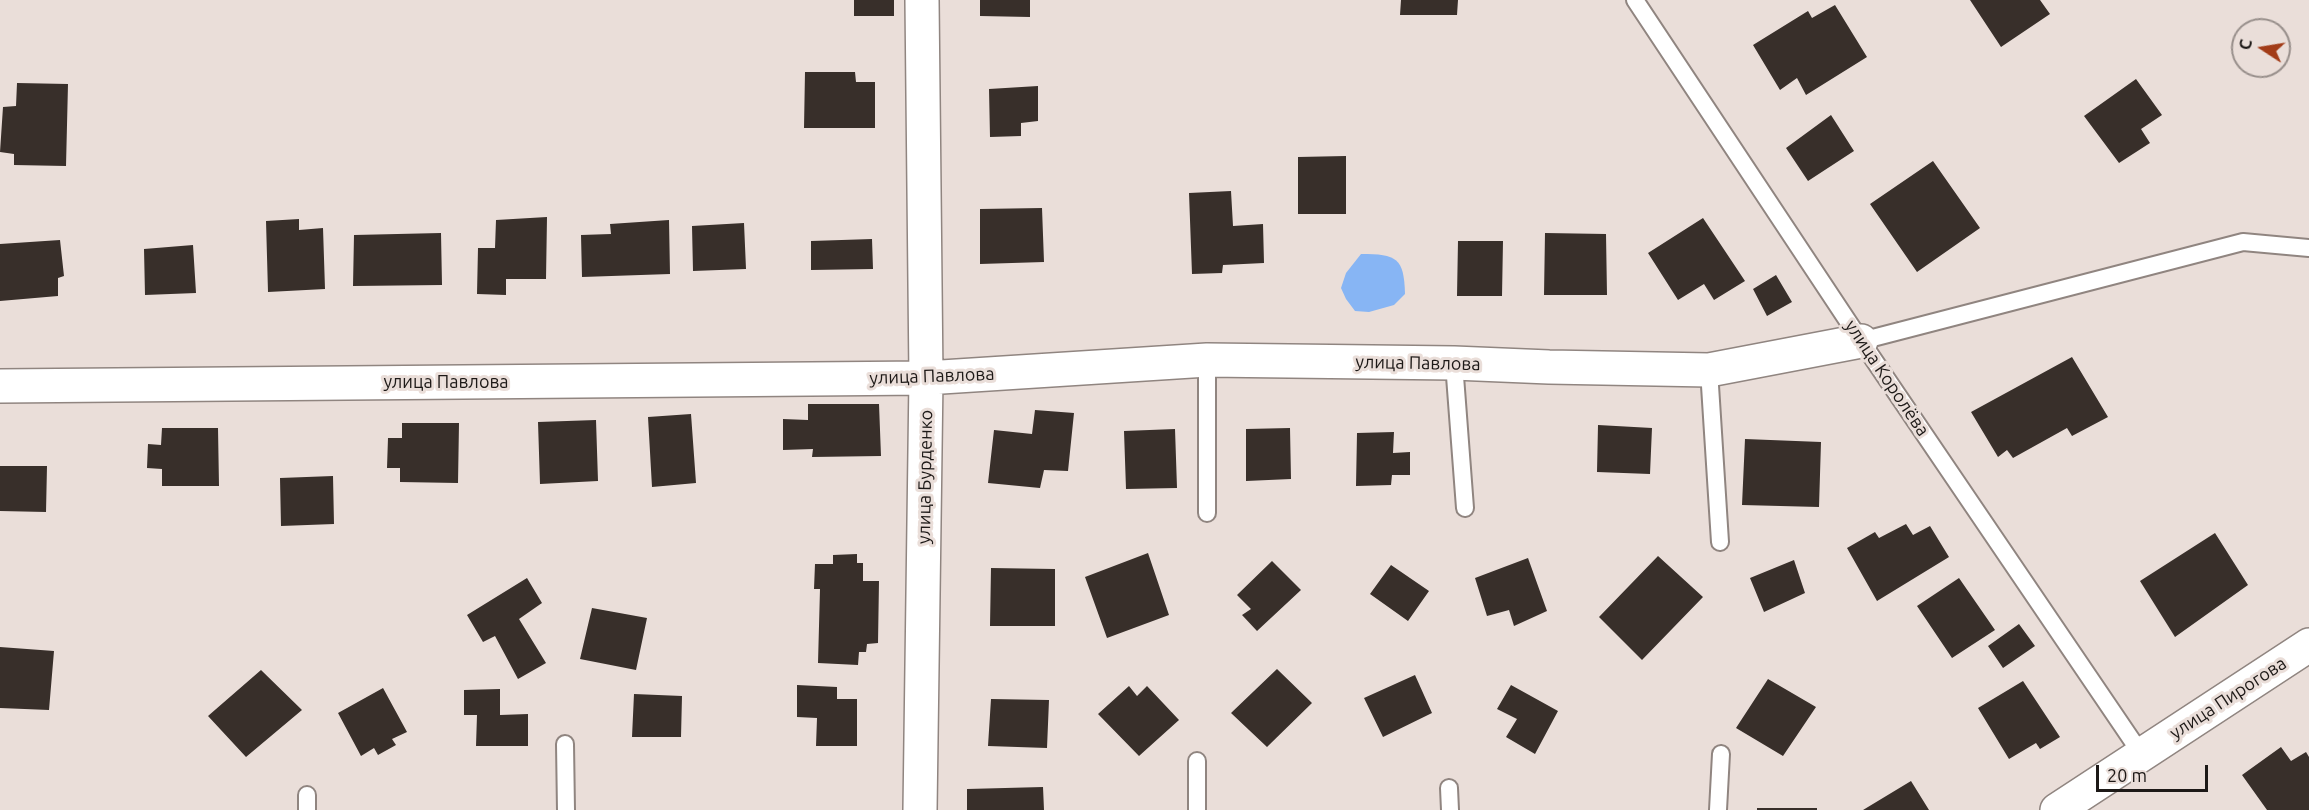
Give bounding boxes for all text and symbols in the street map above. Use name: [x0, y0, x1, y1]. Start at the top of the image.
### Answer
north arrow: [2231, 18, 2291, 78]
text: С: [2235, 38, 2255, 52]
street label: улица Королёва: [1840, 316, 1934, 440]
street label: улица Павлова: [1355, 351, 1481, 375]
street label: улица Павлова: [869, 363, 995, 389]
street label: улица Павлова: [383, 371, 509, 393]
street label: улица Бурденко: [913, 410, 937, 544]
street label: улица Пирогова: [2166, 652, 2290, 744]
scale bar: [2099, 753, 2212, 791]
text: 20 m: [2107, 765, 2147, 785]

